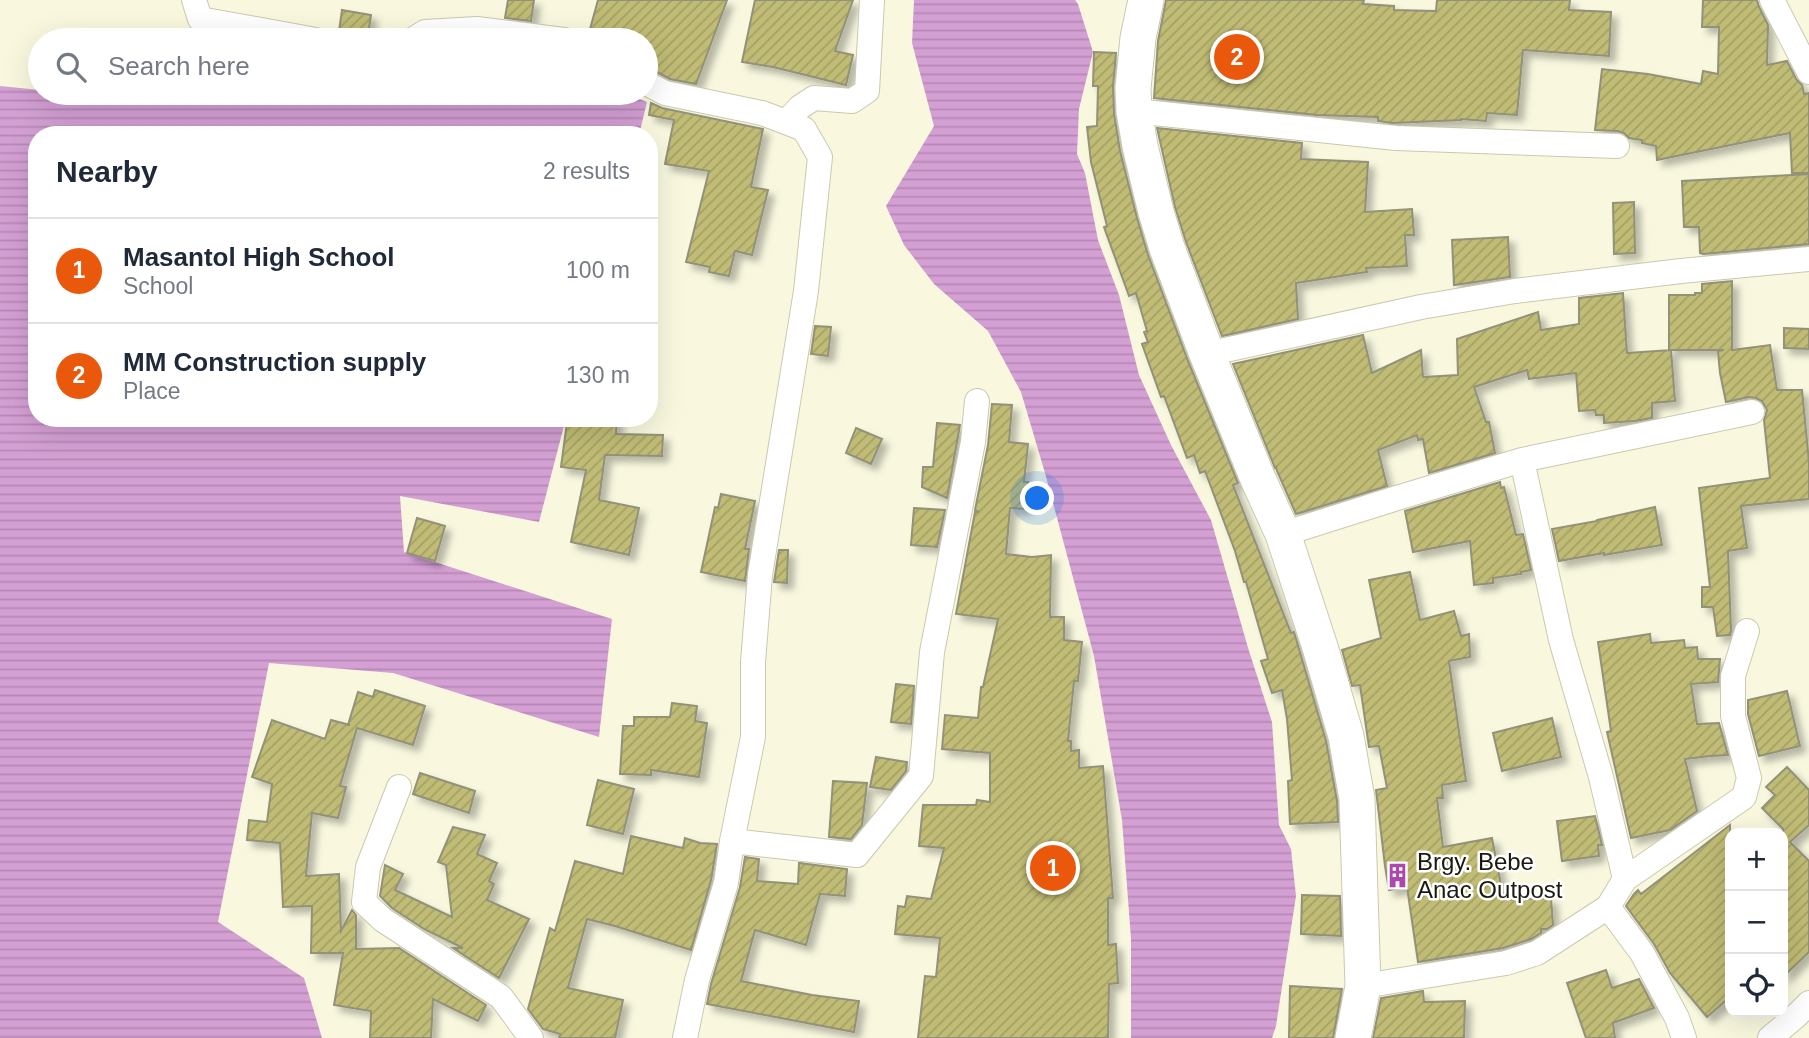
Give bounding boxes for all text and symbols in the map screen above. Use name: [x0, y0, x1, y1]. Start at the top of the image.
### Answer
search box: [28, 28, 658, 105]
pin: 2: [1214, 31, 1260, 83]
icon: search: [52, 48, 90, 86]
text: Search here: [108, 51, 250, 81]
text: Nearby: [56, 155, 158, 188]
text: 2 results: [543, 158, 630, 184]
text: Masantol High School: [123, 242, 395, 272]
text: 1: [73, 257, 85, 283]
text: 100 m: [566, 257, 630, 283]
text: School: [123, 273, 193, 299]
text: MM Construction supply: [123, 347, 426, 377]
text: 2: [73, 362, 85, 388]
text: 130 m: [566, 362, 630, 388]
text: Place: [123, 378, 181, 404]
your location: [1020, 481, 1054, 515]
map controls: [1725, 828, 1788, 1017]
button: +: [1725, 828, 1788, 891]
pin: 1: [1030, 842, 1076, 894]
place label: Brgy. Bebe Anac Outpost: [1417, 848, 1563, 903]
building icon: Brgy. Bebe Anac Outpost: [1383, 861, 1411, 889]
button: −: [1725, 891, 1788, 954]
button: locate: [1725, 954, 1788, 1017]

